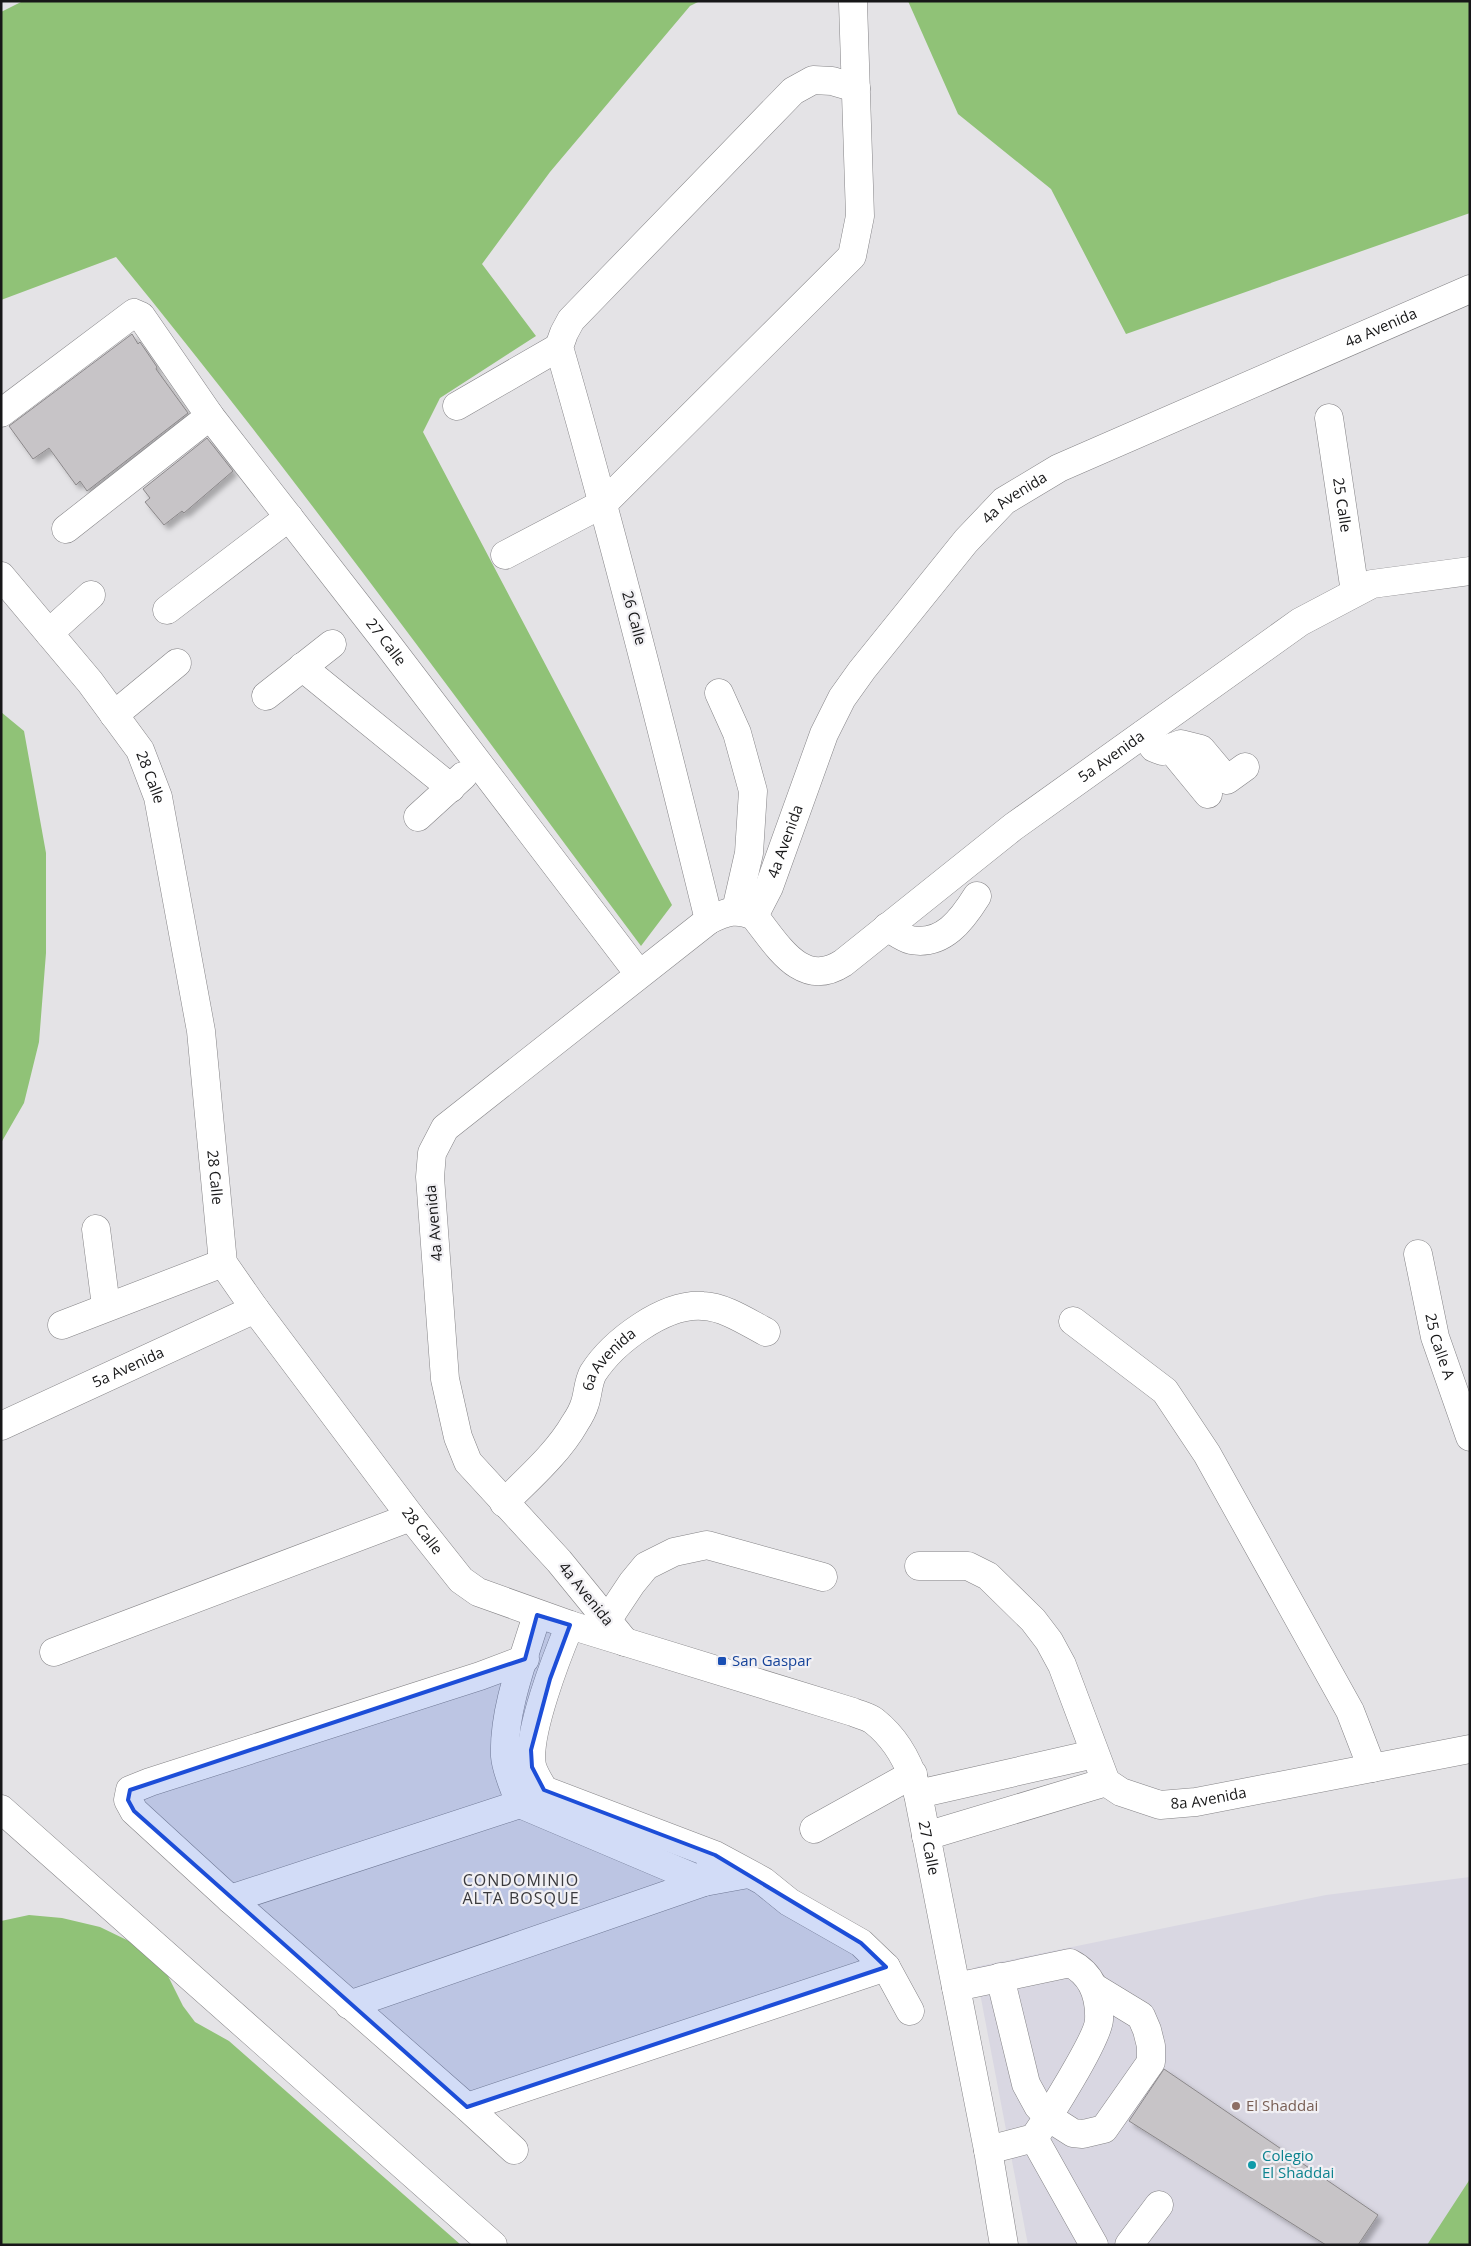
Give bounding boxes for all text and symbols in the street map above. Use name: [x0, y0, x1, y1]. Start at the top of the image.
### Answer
street label: 4a Avenida: [1341, 302, 1420, 351]
street label: 4a Avenida: [977, 467, 1050, 528]
street label: 25 Calle: [1329, 476, 1357, 534]
street label: 26 Calle: [618, 589, 652, 647]
street label: 27 Calle: [362, 614, 411, 669]
street label: 5a Avenida: [1074, 725, 1148, 786]
street label: 28 Calle: [132, 748, 170, 805]
street label: 4a Avenida: [762, 802, 807, 881]
street label: 28 Calle: [203, 1149, 228, 1205]
street label: 4a Avenida: [420, 1184, 446, 1262]
street label: 25 Calle A: [1421, 1311, 1460, 1382]
street label: 6a Avenida: [577, 1323, 639, 1392]
street label: 5a Avenida: [89, 1341, 167, 1392]
street label: 28 Calle: [398, 1503, 448, 1558]
street label: 4a Avenida: [555, 1557, 619, 1629]
place label: San Gaspar: [732, 1650, 812, 1670]
marker: San Gaspar: [716, 1655, 728, 1667]
street label: 8a Avenida: [1170, 1781, 1248, 1813]
street label: 27 Calle: [915, 1819, 945, 1877]
district label: CONDOMINIO ALTA BOSQUE: [462, 1869, 580, 1909]
place label: El Shaddai: [1246, 2095, 1318, 2115]
marker: El Shaddai: [1230, 2100, 1242, 2112]
place label: Colegio El Shaddai: [1262, 2145, 1334, 2182]
marker: Colegio El Shaddai: [1246, 2159, 1258, 2171]

